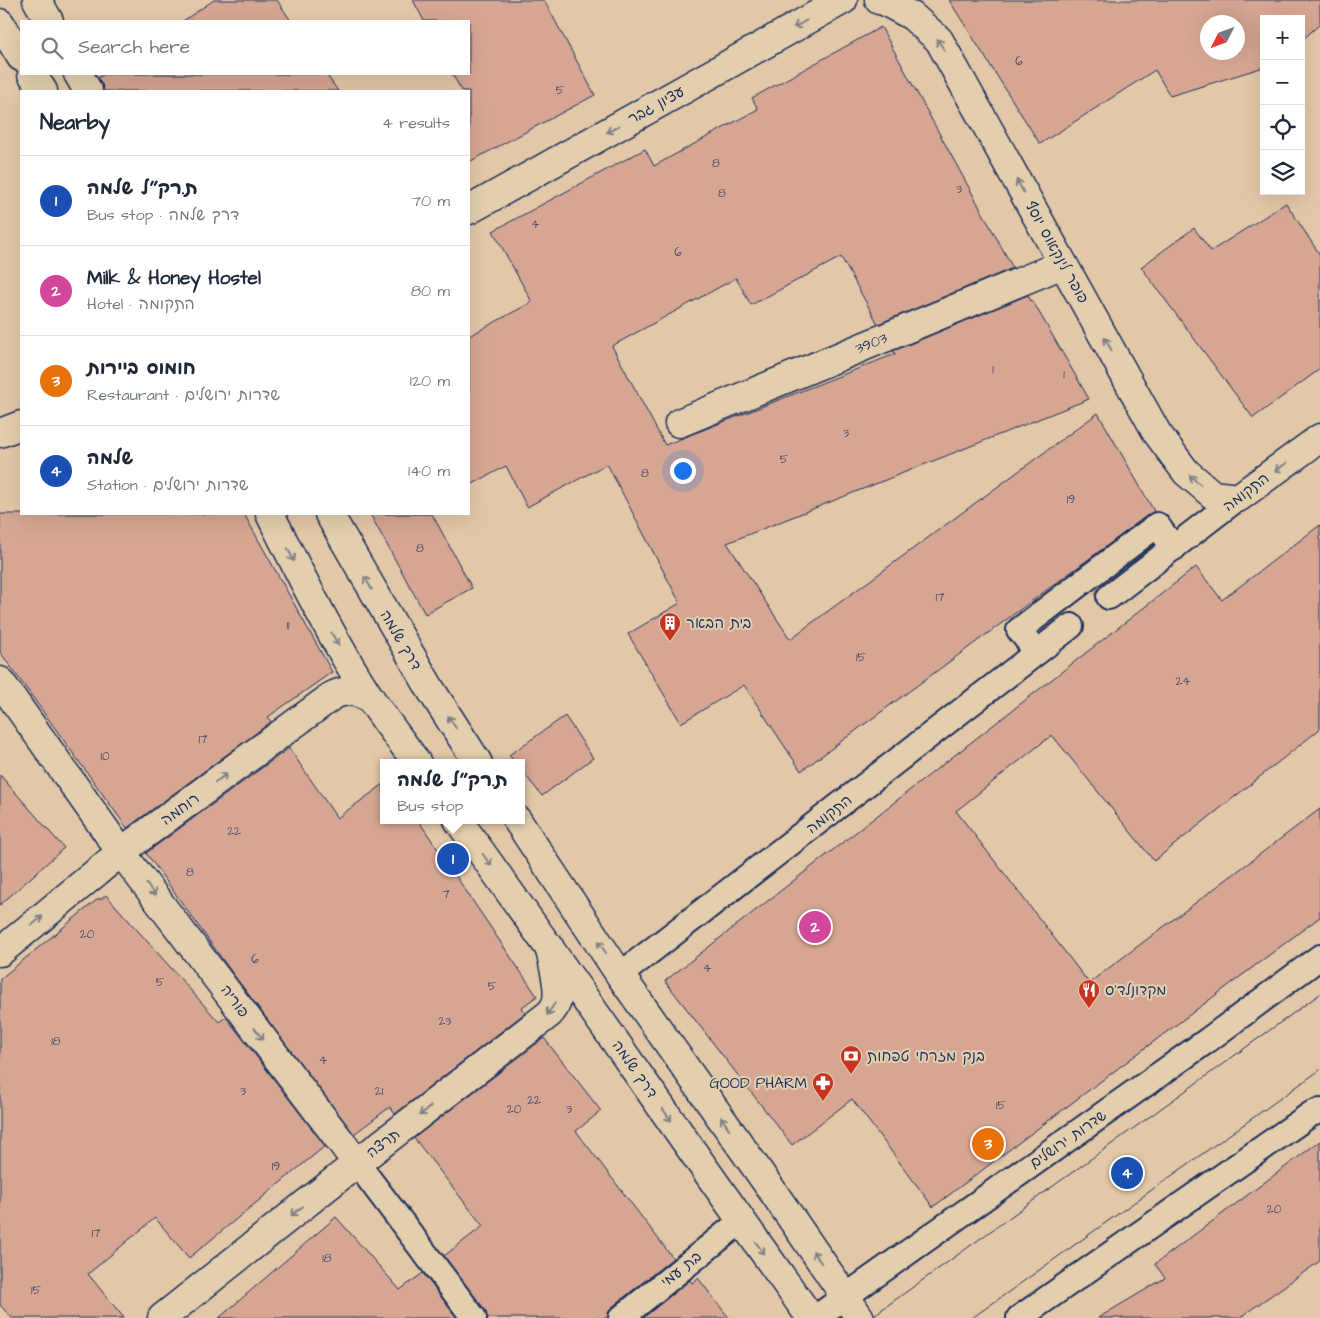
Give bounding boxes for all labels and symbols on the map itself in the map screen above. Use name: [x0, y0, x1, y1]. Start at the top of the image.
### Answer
north arrow: [1200, 15, 1245, 60]
one-way arrow: [793, 19, 808, 29]
one-way arrow: [936, 38, 946, 52]
house number: 6: [1015, 53, 1023, 70]
street label: עציון גבר: [624, 81, 689, 130]
house number: 5: [556, 82, 565, 99]
one-way arrow: [605, 124, 620, 134]
house number: 8: [712, 155, 720, 172]
one-way arrow: [1015, 180, 1025, 194]
house number: 3: [956, 181, 962, 198]
house number: 8: [718, 185, 726, 202]
street label: פופר לינקאוס יוסף: [1020, 197, 1093, 307]
house number: 4: [531, 216, 539, 233]
house number: 6: [674, 244, 682, 261]
street label: 3903: [852, 327, 891, 359]
one-way arrow: [1103, 336, 1113, 351]
house number: 1: [992, 361, 994, 378]
house number: 1: [1063, 366, 1065, 383]
house number: 3: [843, 425, 849, 442]
house number: 5: [780, 451, 789, 468]
your location: [670, 458, 696, 484]
one-way arrow: [1275, 461, 1288, 472]
house number: 8: [641, 465, 649, 482]
street label: התקומה: [1219, 468, 1274, 517]
one-way arrow: [1189, 475, 1202, 486]
house number: 19: [1067, 491, 1075, 508]
house number: 8: [416, 540, 424, 557]
one-way arrow: [286, 547, 296, 562]
one-way arrow: [363, 576, 373, 590]
house number: 17: [936, 589, 945, 606]
street label: דרך שלמה: [375, 606, 426, 674]
building icon: בית הבאר: [658, 611, 682, 642]
place label: בית הבאר: [686, 613, 752, 634]
house number: 11: [286, 617, 290, 634]
one-way arrow: [331, 631, 341, 645]
house number: 15: [856, 649, 867, 666]
house number: 24: [1175, 673, 1191, 690]
one-way arrow: [446, 715, 457, 729]
house number: 17: [199, 731, 208, 748]
house number: 10: [100, 748, 110, 765]
one-way arrow: [214, 773, 228, 783]
street label: רוחמה: [157, 788, 204, 831]
street label: התקומה: [802, 790, 857, 839]
house number: 22: [227, 823, 241, 840]
pin: 1: [437, 840, 469, 878]
one-way arrow: [482, 853, 492, 867]
house number: 8: [186, 864, 194, 881]
one-way arrow: [145, 884, 156, 897]
house number: 7: [442, 886, 450, 903]
pin: 2: [799, 908, 831, 946]
one-way arrow: [31, 915, 44, 926]
house number: 20: [80, 926, 95, 943]
one-way arrow: [597, 940, 607, 954]
house number: 6: [251, 951, 259, 968]
house number: 4: [703, 960, 711, 977]
house number: 5: [156, 974, 165, 991]
house number: 5: [488, 978, 497, 995]
restaurant icon: מקדונלד'ס: [1077, 978, 1101, 1009]
place label: מקדונלד'ס: [1105, 980, 1166, 1001]
street label: פוריה: [215, 981, 254, 1022]
one-way arrow: [546, 1002, 557, 1016]
house number: 23: [439, 1013, 451, 1030]
one-way arrow: [254, 1027, 265, 1040]
house number: 18: [51, 1033, 61, 1050]
street label: דרך שלמה: [607, 1036, 662, 1103]
bank icon: בנק מזרחי טפחות: [839, 1044, 863, 1075]
place label: בנק מזרחי טפחות: [867, 1046, 985, 1067]
house number: 4: [319, 1052, 327, 1069]
pharmacy icon: GOOD PHARM: [811, 1071, 835, 1102]
place label: GOOD PHARM: [709, 1073, 807, 1094]
house number: 3: [240, 1083, 246, 1100]
house number: 21: [375, 1083, 384, 1100]
house number: 22: [527, 1092, 541, 1109]
house number: 15: [996, 1097, 1007, 1114]
house number: 20: [507, 1101, 522, 1118]
house number: 3: [566, 1101, 572, 1118]
one-way arrow: [419, 1105, 432, 1116]
street label: שדרות ירושלים: [1025, 1105, 1111, 1174]
one-way arrow: [662, 1108, 672, 1122]
one-way arrow: [720, 1117, 730, 1131]
street label: תרצה: [362, 1124, 404, 1163]
pin: 3: [972, 1125, 1004, 1163]
pin: 4: [1111, 1154, 1143, 1192]
house number: 19: [272, 1158, 280, 1175]
house number: 20: [1267, 1201, 1282, 1218]
one-way arrow: [291, 1205, 304, 1216]
house number: 17: [92, 1225, 101, 1242]
one-way arrow: [755, 1241, 765, 1255]
street label: בת עמי: [656, 1246, 706, 1292]
house number: 18: [322, 1250, 332, 1267]
one-way arrow: [812, 1250, 822, 1264]
house number: 15: [31, 1282, 42, 1299]

